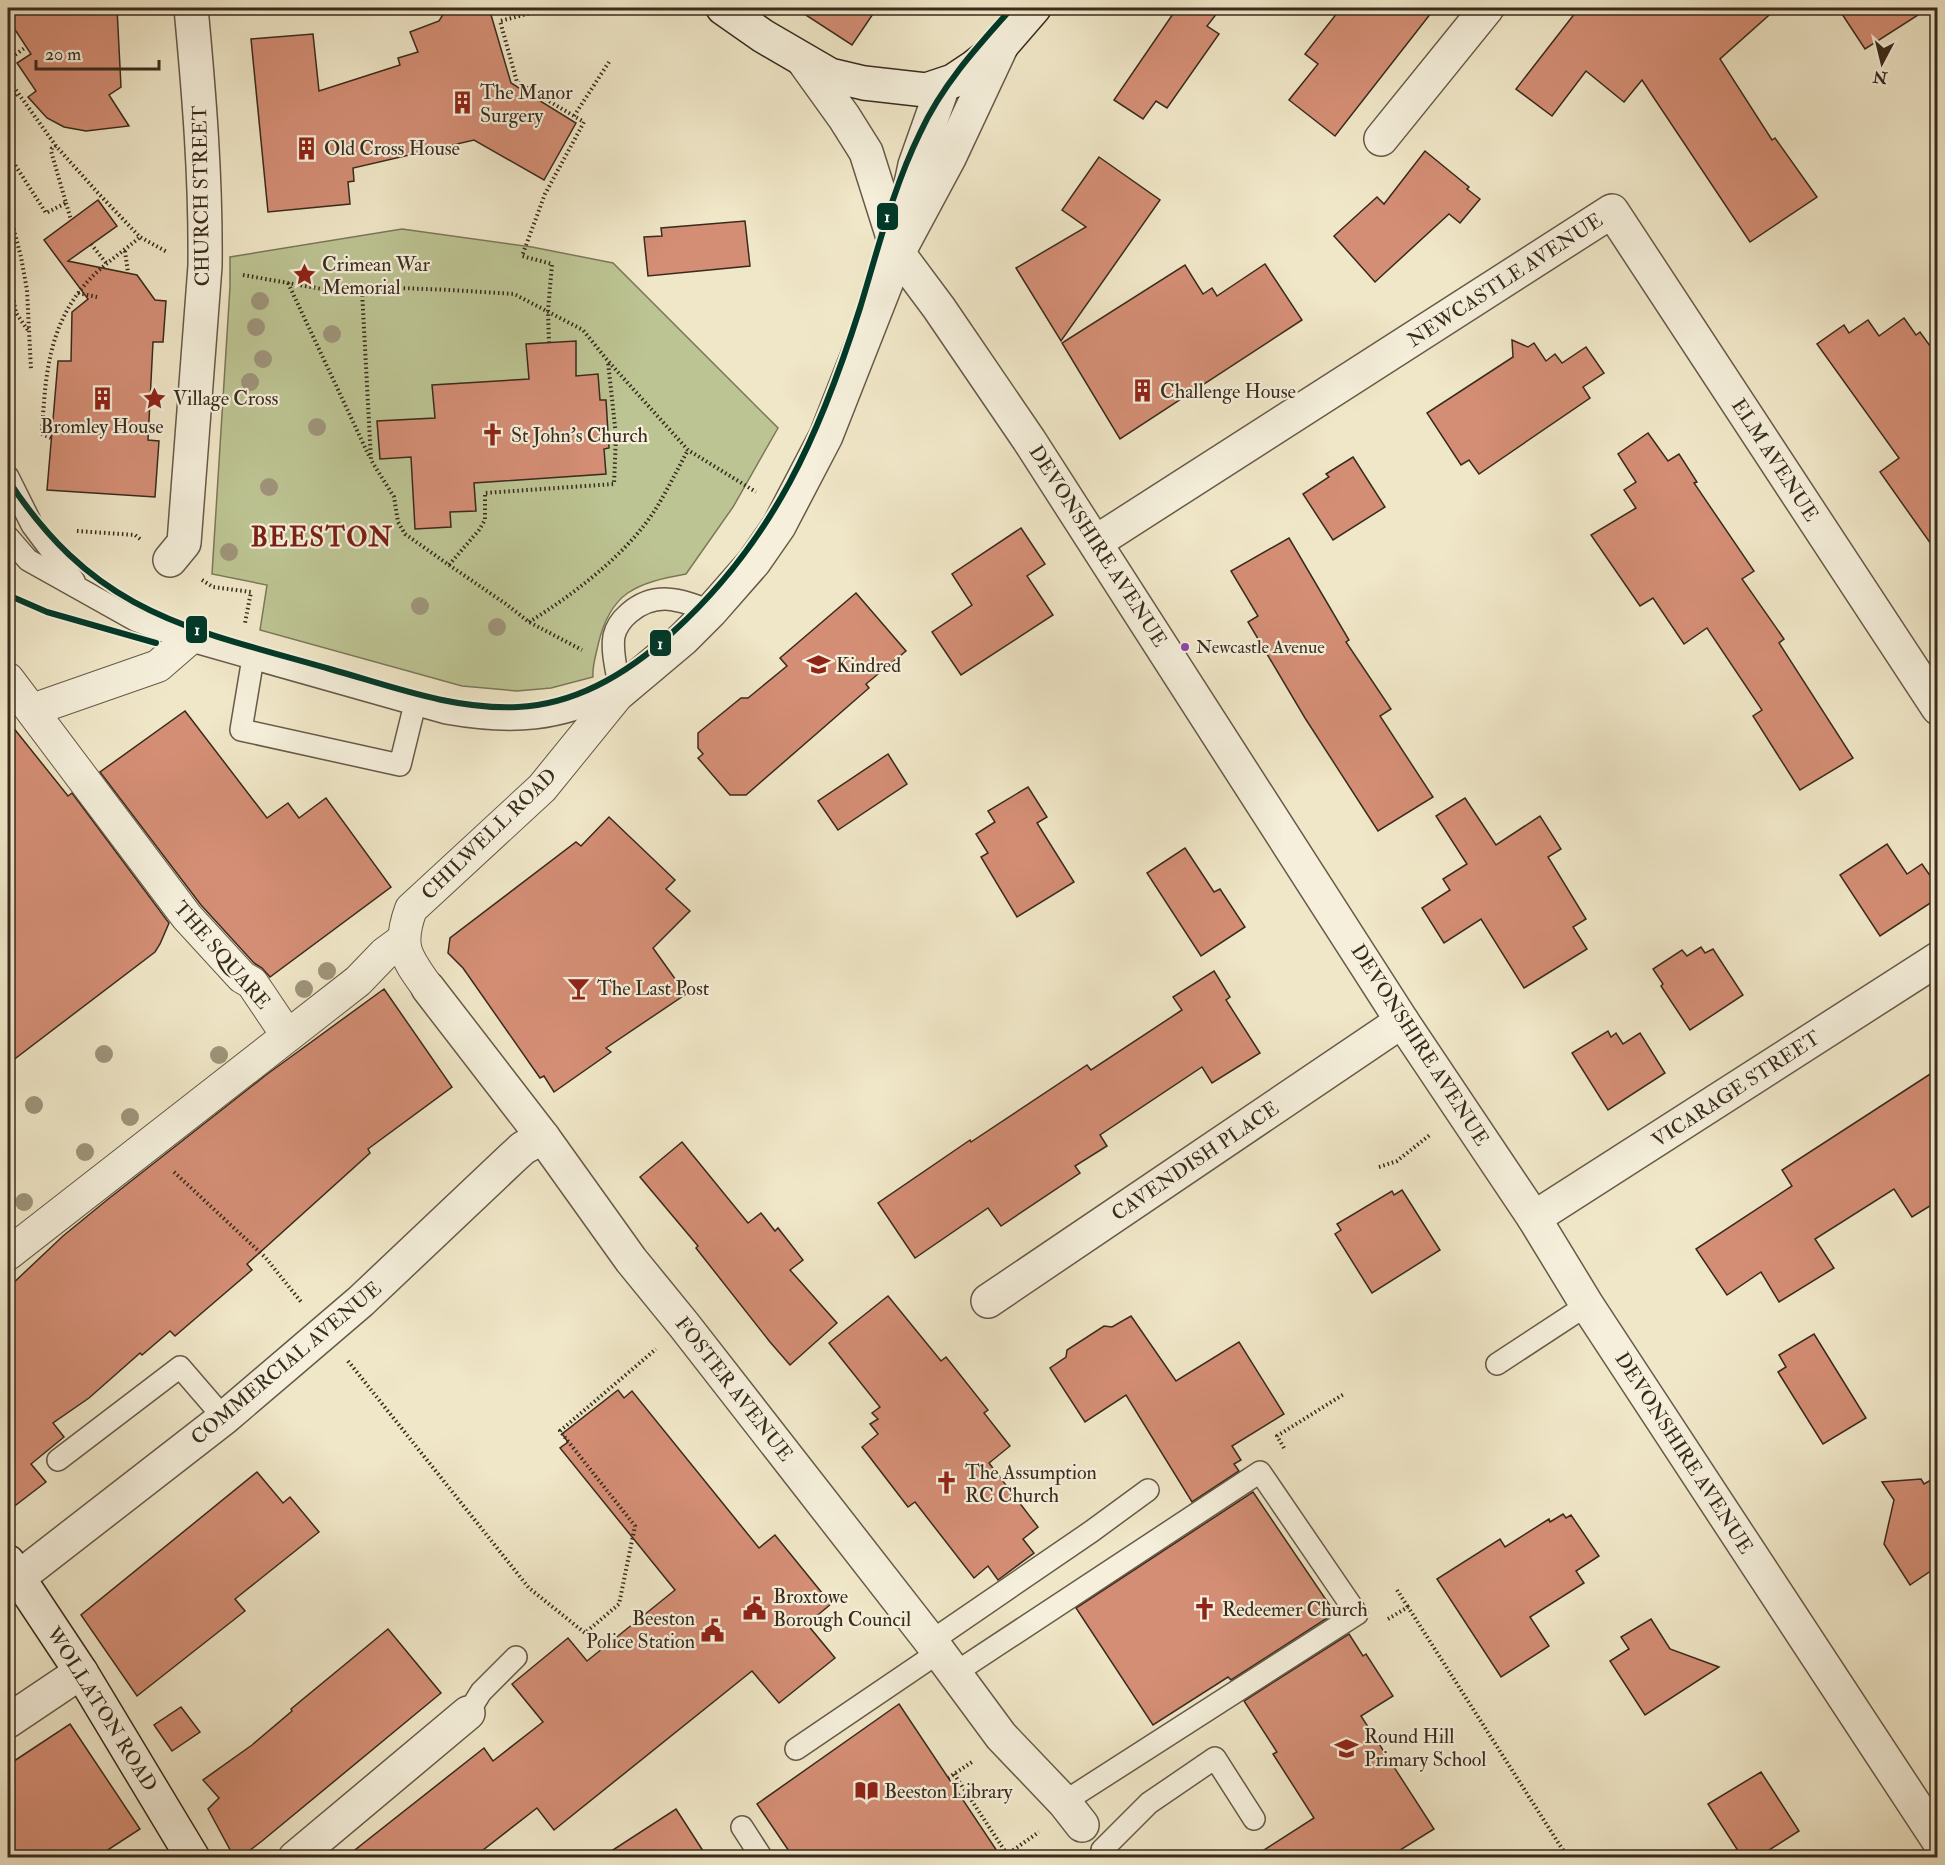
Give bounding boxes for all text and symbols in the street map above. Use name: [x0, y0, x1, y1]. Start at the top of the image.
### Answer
scale bar: [36, 33, 159, 71]
north arrow: [1852, 33, 1912, 93]
text: 20 m: [45, 43, 81, 66]
text: N: [1871, 66, 1890, 88]
place label: The Manor Surgery: [480, 80, 573, 128]
building icon: The Manor Surgery: [449, 90, 475, 116]
street label: CHURCH STREET: [187, 105, 215, 287]
building icon: Old Cross House: [293, 135, 319, 161]
place label: Old Cross House: [324, 136, 460, 161]
line badge: 1: [876, 202, 899, 231]
text: 1: [884, 207, 890, 227]
street label: NEWCASTLE AVENUE: [1403, 208, 1607, 352]
place label: Crimean War Memorial: [322, 252, 431, 300]
place icon: Crimean War Memorial: [291, 262, 317, 288]
building icon: Challenge House: [1129, 378, 1155, 404]
place label: Challenge House: [1160, 379, 1296, 404]
place icon: Village Cross: [142, 385, 168, 411]
building icon: Bromley House: [89, 386, 115, 412]
place label: Village Cross: [173, 386, 279, 411]
street label: ELM AVENUE: [1726, 394, 1824, 526]
place label: Bromley House: [40, 414, 164, 439]
church icon: St John's Church: [480, 422, 506, 448]
place label: St John's Church: [511, 423, 648, 448]
street label: DEVONSHIRE AVENUE: [1023, 440, 1173, 652]
district label: BEESTON: [251, 522, 393, 554]
line badge: 1: [185, 615, 208, 644]
text: 1: [194, 620, 200, 640]
line badge: 1: [649, 629, 672, 657]
text: 1: [657, 634, 663, 654]
place label: Newcastle Avenue: [1196, 636, 1325, 659]
marker: Newcastle Avenue: [1179, 641, 1191, 653]
school or university icon: Kindred: [805, 652, 831, 678]
place label: Kindred: [836, 653, 901, 678]
street label: CHILWELL ROAD: [416, 763, 562, 905]
street label: THE SQUARE: [168, 896, 276, 1014]
street label: DEVONSHIRE AVENUE: [1345, 939, 1495, 1151]
bar icon: The Last Post: [566, 975, 592, 1001]
place label: The Last Post: [597, 976, 710, 1001]
street label: VICARAGE STREET: [1647, 1025, 1825, 1153]
street label: CAVENDISH PLACE: [1107, 1096, 1283, 1226]
street label: COMMERCIAL AVENUE: [186, 1276, 386, 1450]
street label: FOSTER AVENUE: [670, 1312, 798, 1466]
street label: DEVONSHIRE AVENUE: [1609, 1347, 1759, 1559]
place label: The Assumption RC Church: [965, 1460, 1097, 1508]
church icon: The Assumption RC Church: [934, 1470, 960, 1496]
place label: Broxtowe Borough Council: [773, 1584, 911, 1632]
public building icon: Broxtowe Borough Council: [742, 1595, 768, 1621]
church icon: Redeemer Church: [1191, 1596, 1217, 1622]
place label: Redeemer Church: [1222, 1597, 1368, 1622]
place label: Beeston Police Station: [586, 1606, 695, 1654]
public building icon: Beeston Police Station: [700, 1617, 726, 1643]
street label: WOLLATON ROAD: [41, 1621, 163, 1796]
place label: Round Hill Primary School: [1364, 1724, 1486, 1772]
school or university icon: Round Hill Primary School: [1333, 1735, 1359, 1761]
library icon: Beeston Library: [853, 1778, 879, 1804]
place label: Beeston Library: [884, 1779, 1014, 1804]

